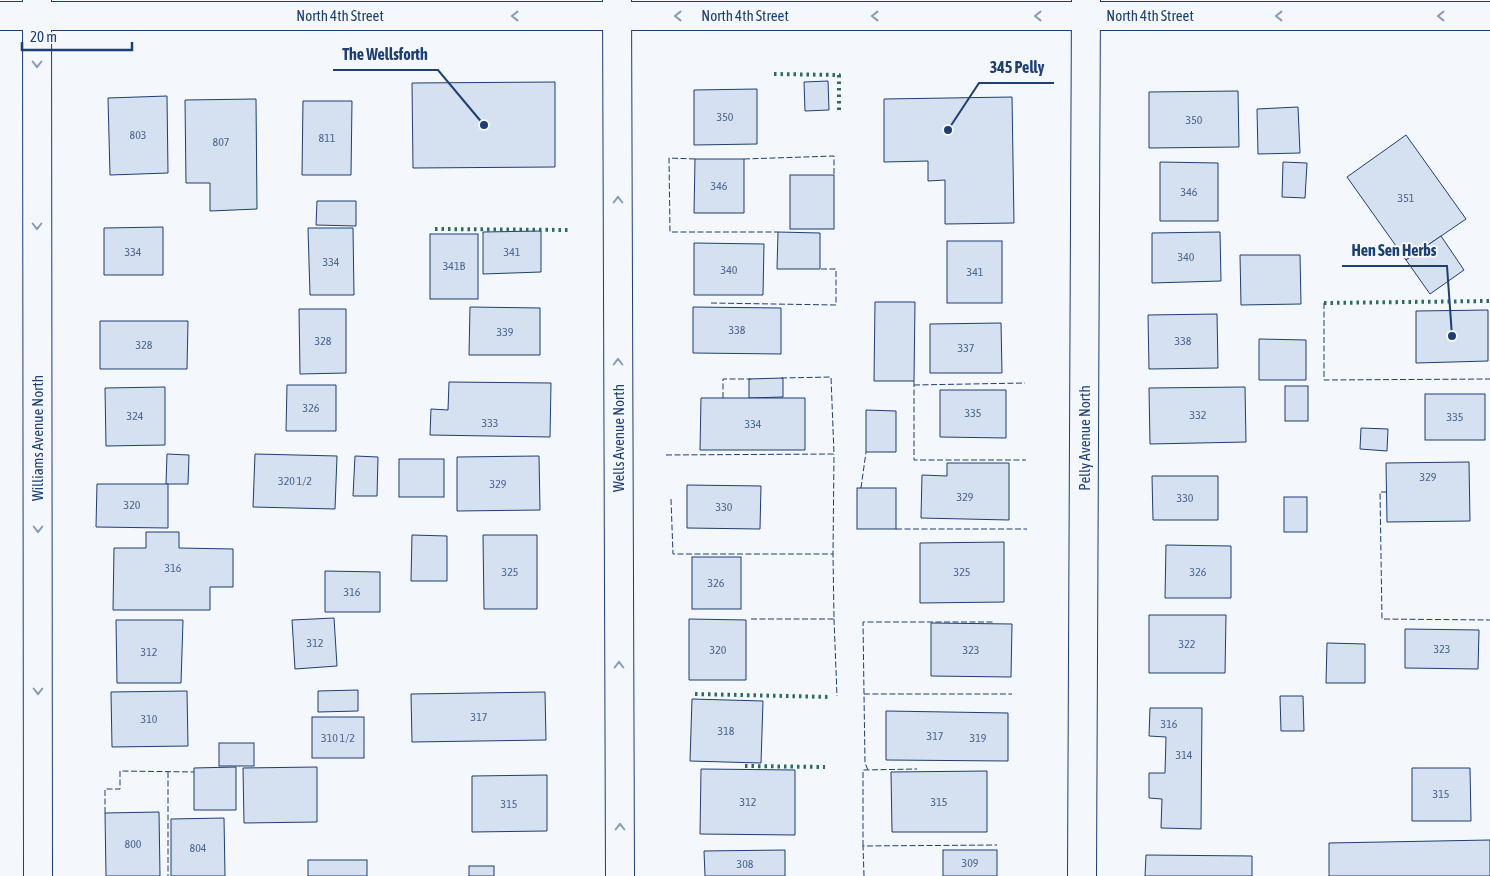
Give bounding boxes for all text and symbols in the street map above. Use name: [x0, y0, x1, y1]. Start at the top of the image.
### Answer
street label: North 4th Street: [296, 7, 384, 24]
street label: North 4th Street: [701, 7, 789, 24]
street label: North 4th Street: [1106, 7, 1194, 24]
one-way arrow: [511, 11, 518, 21]
one-way arrow: [673, 11, 681, 21]
one-way arrow: [871, 11, 878, 21]
one-way arrow: [1033, 11, 1041, 21]
one-way arrow: [1275, 11, 1282, 21]
one-way arrow: [1437, 11, 1444, 21]
scale bar: [22, 20, 132, 52]
text: 20 m: [30, 28, 57, 45]
callout: The Wellsforth: [333, 39, 438, 70]
text: The Wellsforth: [342, 45, 428, 63]
callout: 345 Pelly: [979, 52, 1054, 83]
text: 345 Pelly: [990, 58, 1045, 76]
one-way arrow: [32, 60, 42, 68]
house number: 350: [717, 110, 734, 124]
house number: 350: [1186, 113, 1203, 127]
house number: 803: [130, 128, 146, 142]
house number: 811: [319, 131, 336, 145]
house number: 807: [213, 135, 230, 149]
house number: 346: [711, 179, 728, 193]
house number: 346: [1181, 185, 1198, 199]
house number: 351: [1398, 191, 1415, 205]
one-way arrow: [613, 196, 623, 204]
one-way arrow: [32, 223, 42, 231]
callout: Hen Sen Herbs: [1342, 235, 1447, 266]
text: Hen Sen Herbs: [1352, 241, 1437, 259]
house number: 334: [125, 245, 142, 259]
house number: 341: [504, 245, 521, 259]
house number: 340: [1178, 250, 1195, 264]
house number: 334: [323, 255, 340, 269]
house number: 341B: [443, 259, 466, 273]
house number: 340: [721, 263, 738, 277]
house number: 341: [967, 265, 984, 279]
house number: 338: [729, 323, 746, 337]
house number: 339: [497, 325, 514, 339]
house number: 328: [315, 334, 332, 348]
house number: 338: [1175, 334, 1192, 348]
house number: 328: [136, 338, 153, 352]
house number: 337: [958, 341, 975, 355]
one-way arrow: [613, 358, 623, 366]
street label: Williams Avenue North: [29, 375, 46, 501]
street label: Wells Avenue North: [610, 384, 627, 492]
street label: Pelly Avenue North: [1076, 385, 1093, 491]
house number: 326: [303, 401, 320, 415]
house number: 335: [965, 406, 981, 420]
house number: 332: [1190, 408, 1206, 422]
house number: 324: [127, 409, 144, 423]
house number: 335: [1447, 410, 1463, 424]
house number: 333: [482, 416, 498, 430]
house number: 334: [745, 417, 762, 431]
house number: 329: [1420, 470, 1437, 484]
house number: 320 1/2: [278, 474, 312, 488]
house number: 329: [490, 477, 507, 491]
house number: 329: [957, 490, 974, 504]
house number: 330: [1177, 491, 1194, 505]
house number: 320: [124, 498, 141, 512]
house number: 330: [716, 500, 733, 514]
one-way arrow: [33, 526, 43, 533]
house number: 316: [165, 561, 182, 575]
house number: 325: [502, 565, 518, 579]
house number: 325: [954, 565, 970, 579]
house number: 326: [1190, 565, 1207, 579]
house number: 326: [708, 576, 725, 590]
house number: 316: [344, 585, 361, 599]
house number: 312: [307, 636, 323, 650]
house number: 322: [1179, 637, 1195, 651]
house number: 323: [1434, 642, 1450, 656]
house number: 320: [710, 643, 727, 657]
house number: 323: [963, 643, 979, 657]
house number: 312: [141, 645, 157, 659]
one-way arrow: [614, 661, 624, 668]
one-way arrow: [33, 688, 43, 696]
house number: 317: [471, 710, 488, 724]
house number: 310: [141, 712, 158, 726]
house number: 316: [1161, 717, 1178, 731]
house number: 318: [718, 724, 735, 738]
house number: 317: [927, 729, 944, 743]
house number: 310 1/2: [321, 731, 355, 745]
house number: 319: [970, 731, 987, 745]
house number: 314: [1176, 748, 1193, 762]
house number: 315: [1433, 787, 1449, 801]
house number: 312: [740, 795, 756, 809]
house number: 315: [931, 795, 947, 809]
house number: 315: [501, 797, 517, 811]
one-way arrow: [615, 823, 625, 831]
house number: 800: [125, 837, 142, 851]
house number: 804: [190, 841, 207, 855]
house number: 309: [962, 856, 979, 870]
house number: 308: [737, 857, 754, 871]

